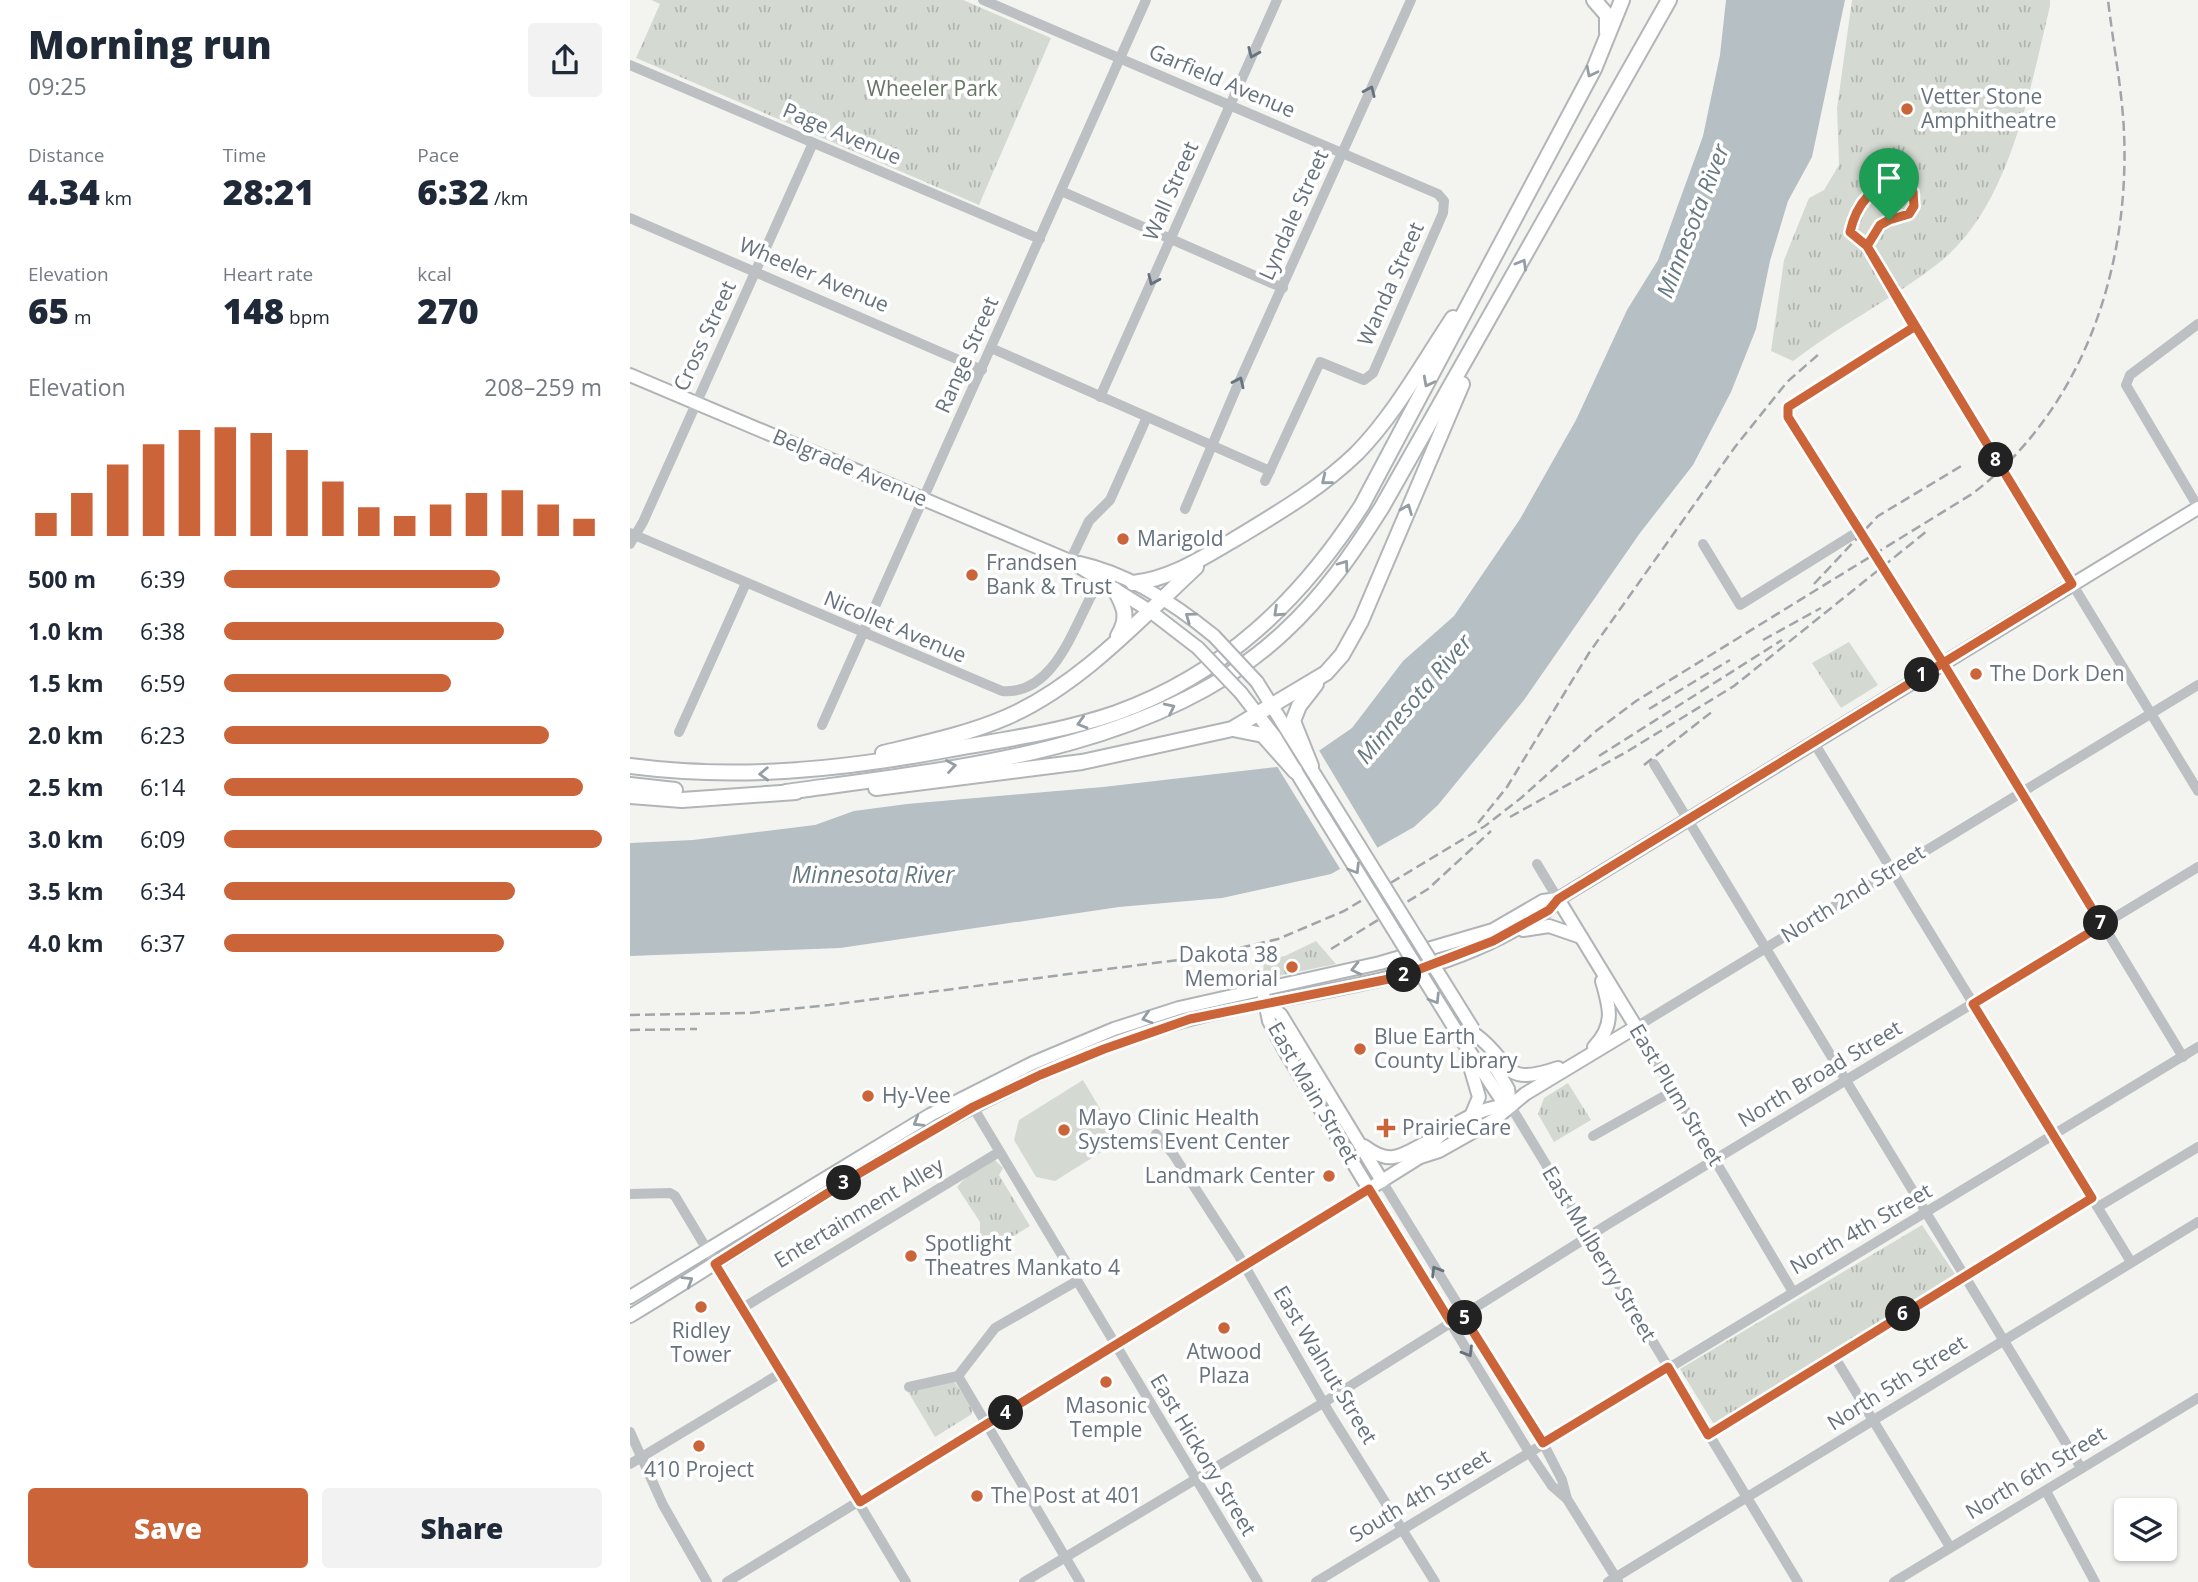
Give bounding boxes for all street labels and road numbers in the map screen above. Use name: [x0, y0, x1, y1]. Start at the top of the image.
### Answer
street label: Garfield Avenue: [1145, 37, 1300, 124]
street label: Page Avenue: [779, 96, 906, 171]
street label: Wall Street: [1136, 137, 1204, 245]
street label: Lyndale Street: [1252, 145, 1334, 284]
street label: Wanda Street: [1350, 217, 1430, 350]
street label: Wheeler Avenue: [735, 230, 894, 318]
street label: Cross Street: [666, 276, 742, 395]
street label: Range Street: [928, 292, 1004, 417]
street label: Belgrade Avenue: [769, 422, 932, 512]
street label: Nicollet Avenue: [820, 583, 971, 669]
street label: North 2nd Street: [1775, 838, 1930, 949]
street label: North Broad Street: [1732, 1013, 1907, 1133]
street label: East Main Street: [1262, 1017, 1366, 1168]
street label: East Plum Street: [1623, 1018, 1730, 1171]
street label: Entertainment Alley: [769, 1150, 949, 1274]
street label: East Mulberry Street: [1536, 1161, 1663, 1346]
street label: North 4th Street: [1785, 1176, 1936, 1280]
street label: East Walnut Street: [1268, 1280, 1384, 1449]
street label: North 5th Street: [1821, 1328, 1971, 1436]
street label: East Hickory Street: [1144, 1368, 1263, 1541]
street label: North 6th Street: [1960, 1419, 2111, 1525]
street label: South 4th Street: [1344, 1442, 1495, 1548]

